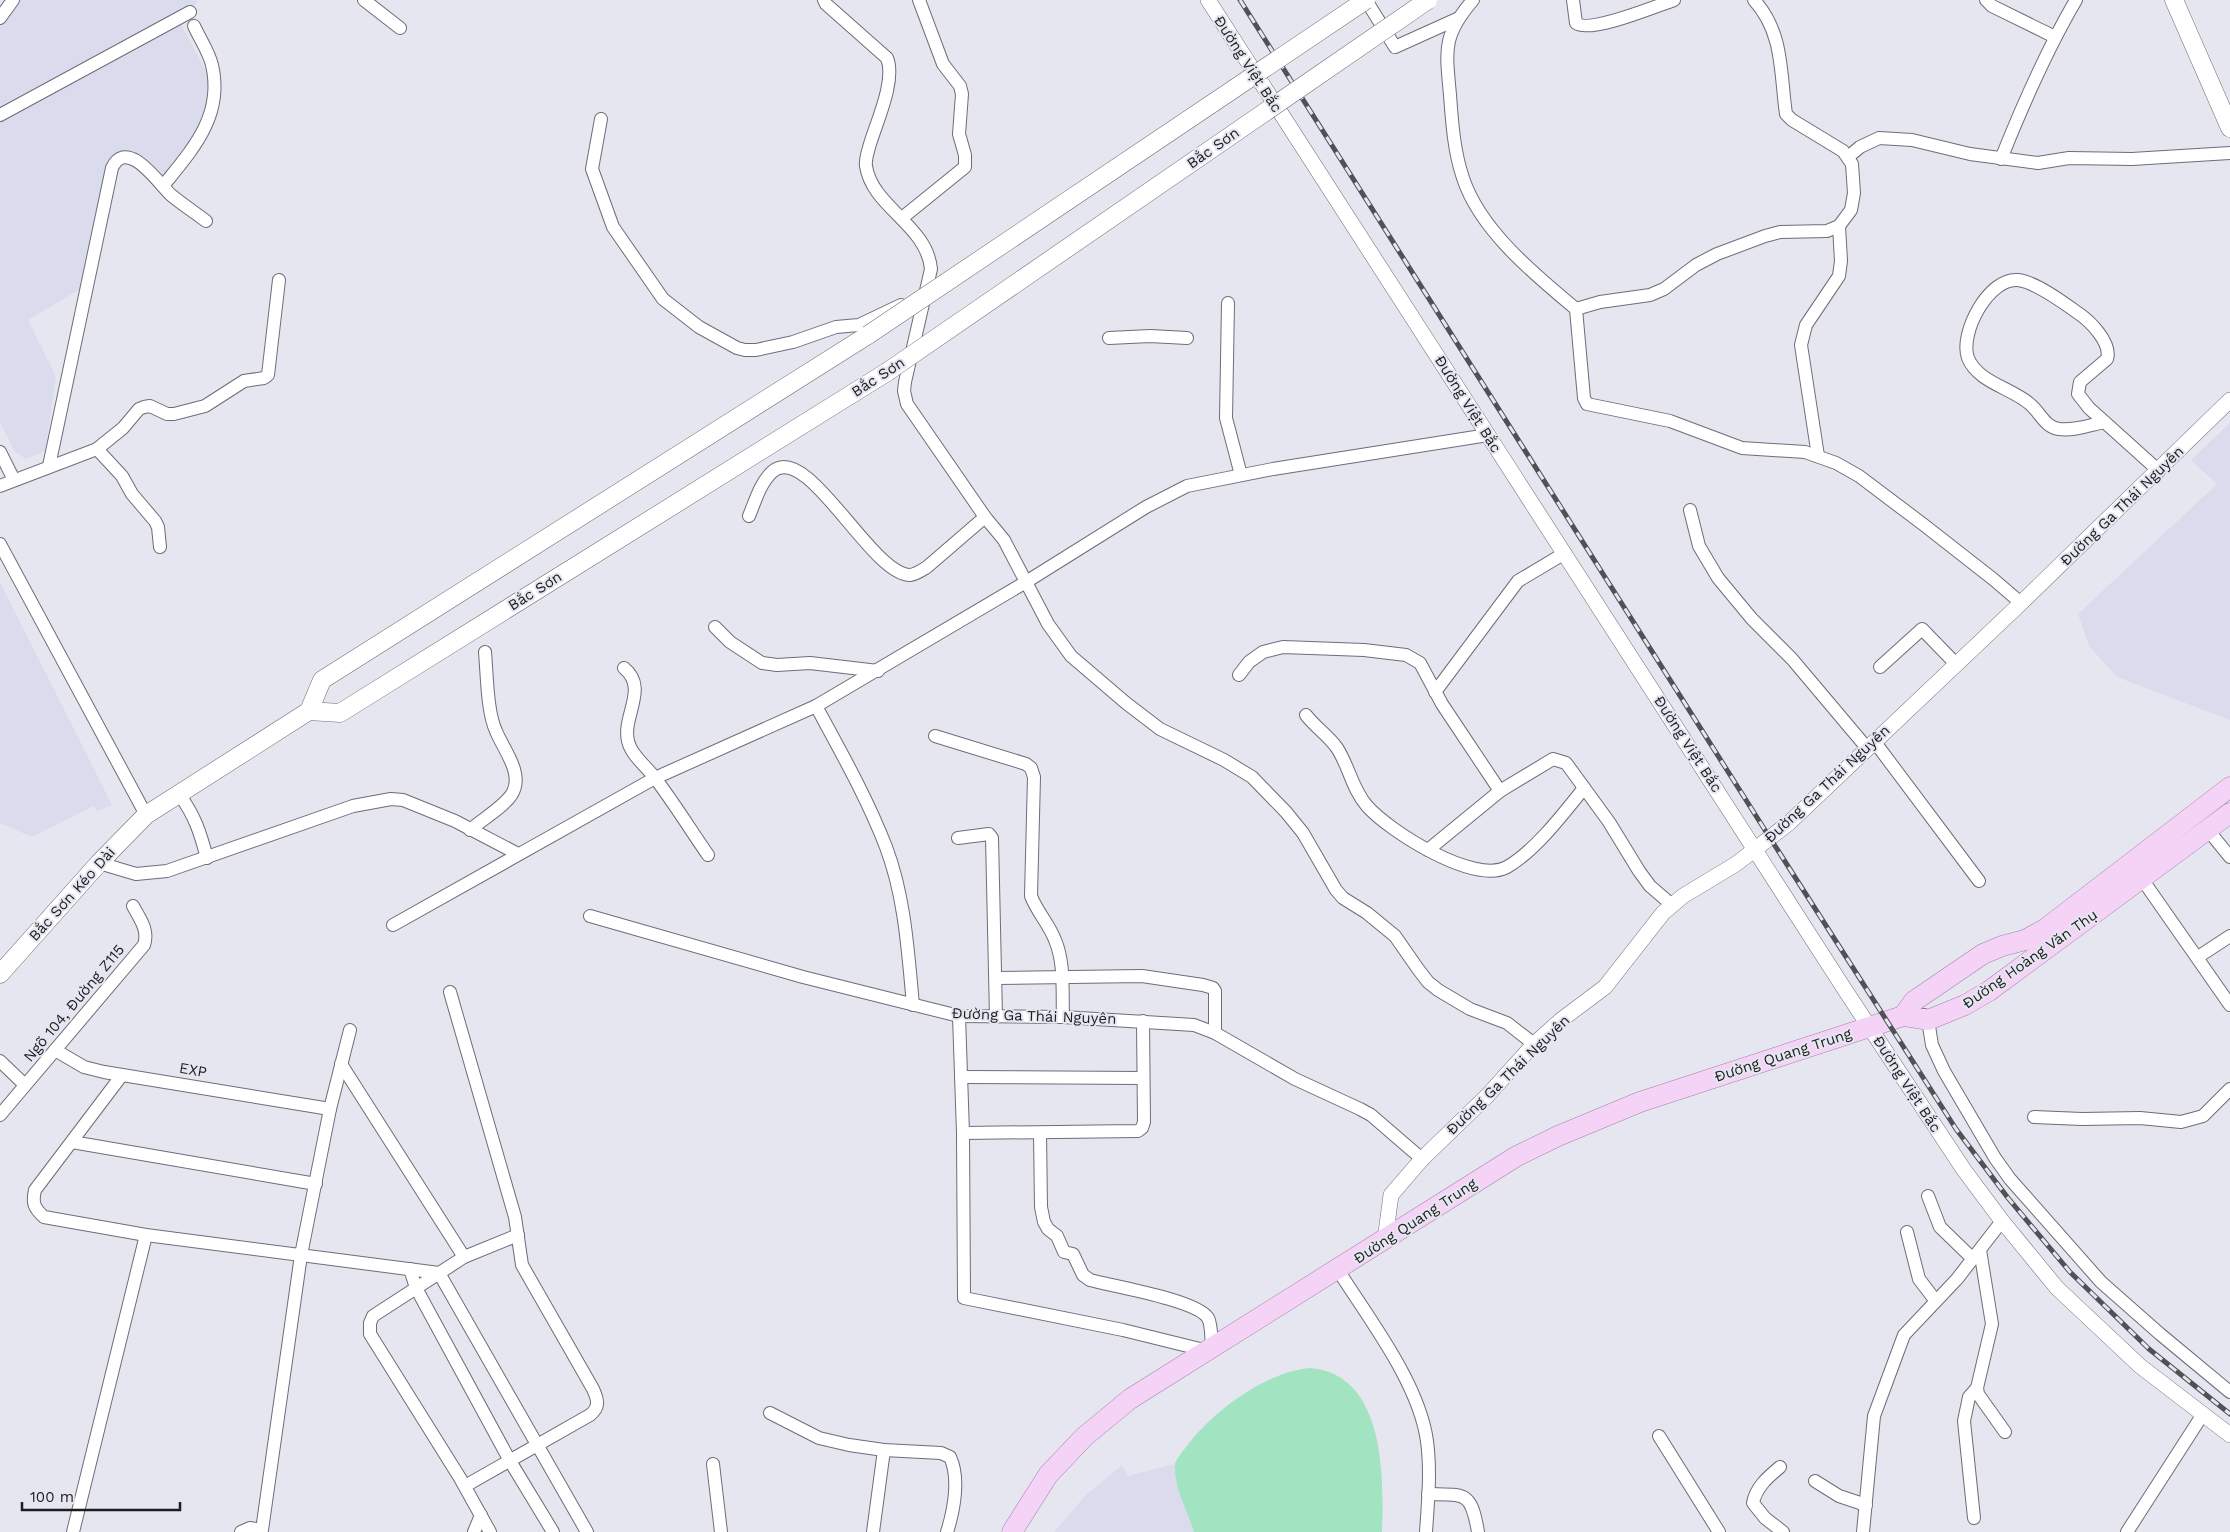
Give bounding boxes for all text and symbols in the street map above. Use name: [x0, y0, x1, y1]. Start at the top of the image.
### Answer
street label: Đường Việt Bắc: [1210, 12, 1286, 116]
street label: Bắc Sơn: [1183, 124, 1243, 172]
street label: Đường Việt Bắc: [1431, 352, 1505, 456]
street label: Bắc Sơn: [848, 353, 908, 401]
street label: Đường Ga Thái Nguyên: [2056, 442, 2188, 570]
street label: Bắc Sơn: [505, 568, 565, 614]
street label: Đường Việt Bắc: [1650, 692, 1726, 796]
street label: Đường Ga Thái Nguyên: [1761, 721, 1893, 847]
street label: Bắc Sơn Kéo Dài: [25, 843, 119, 945]
street label: Đường Hoàng Văn Thụ: [1959, 906, 2101, 1012]
street label: Ngõ 104, Đường Z115: [20, 941, 128, 1065]
street label: Đường Ga Thái Nguyên: [951, 1004, 1117, 1028]
street label: Đường Ga Thái Nguyên: [1442, 1011, 1574, 1139]
street label: Đường Quang Trung: [1712, 1024, 1854, 1086]
street label: Đường Việt Bắc: [1869, 1032, 1945, 1136]
street label: EXP: [178, 1059, 208, 1081]
street label: Đường Quang Trung: [1350, 1174, 1480, 1268]
scale bar: [22, 1480, 180, 1512]
text: 100 m: [30, 1488, 74, 1506]

